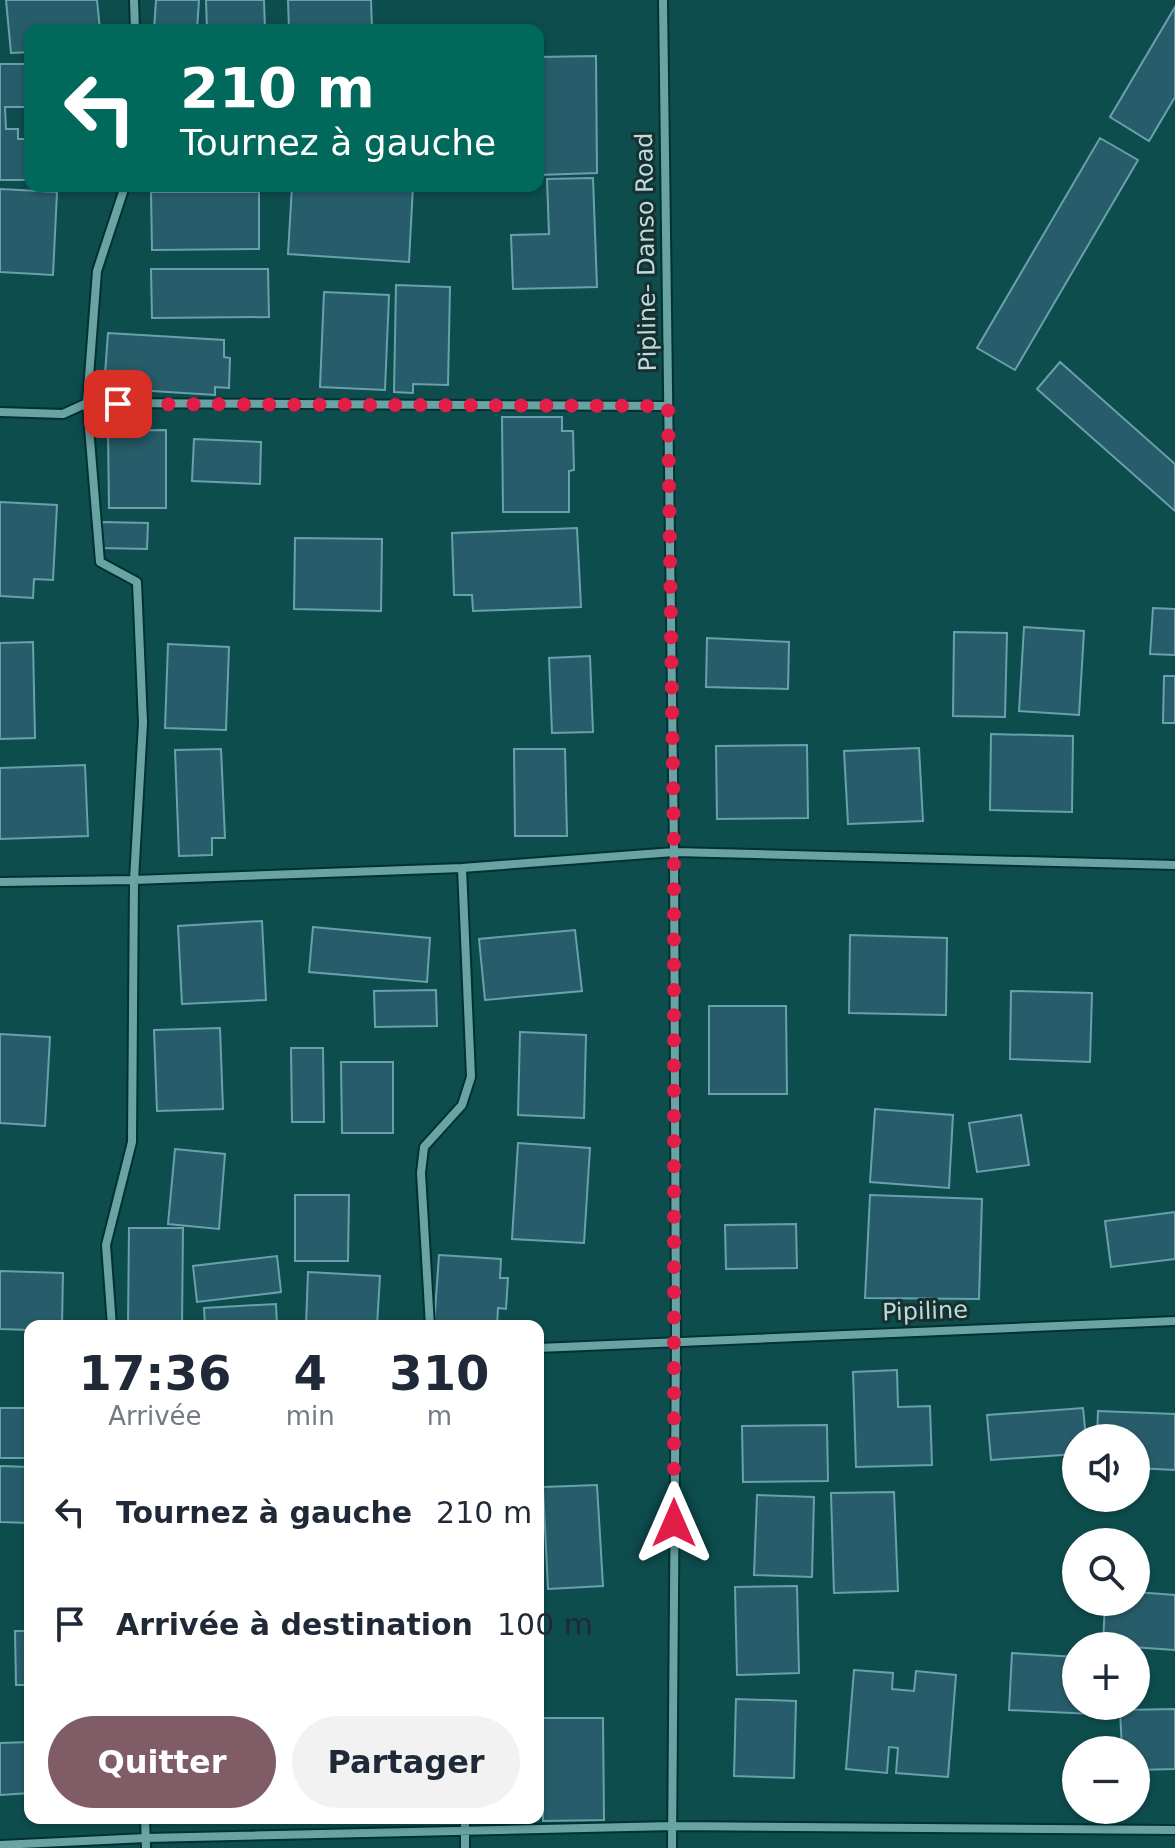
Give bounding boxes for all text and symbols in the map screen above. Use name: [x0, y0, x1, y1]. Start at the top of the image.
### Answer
text: 210 m: [180, 55, 375, 120]
icon: left: [48, 56, 152, 160]
text: Tournez à gauche: [180, 122, 496, 163]
street label: Pipline- Danso Road: [630, 132, 662, 372]
pin: [84, 370, 152, 438]
icon: arrive: [96, 382, 140, 426]
street label: Pipiline: [882, 1296, 968, 1326]
text: 17:36: [78, 1345, 231, 1401]
text: 4: [294, 1345, 327, 1401]
text: 310: [389, 1345, 489, 1401]
text: Arrivée: [108, 1401, 202, 1431]
text: min: [286, 1401, 335, 1431]
text: m: [427, 1401, 452, 1431]
map controls: [1062, 1424, 1150, 1824]
button: sound: [1062, 1424, 1150, 1512]
position arrow: [632, 1481, 716, 1565]
icon: left: [48, 1490, 92, 1534]
text: Tournez à gauche: [116, 1495, 412, 1530]
text: 210 m: [436, 1495, 532, 1530]
button: search: [1062, 1528, 1150, 1616]
icon: arrive: [48, 1602, 92, 1646]
text: Arrivée à destination: [116, 1607, 473, 1642]
text: 100 m: [497, 1607, 593, 1642]
button: +: [1062, 1632, 1150, 1720]
button: Quitter: [48, 1716, 276, 1808]
button: Partager: [292, 1716, 520, 1808]
button: −: [1062, 1736, 1150, 1824]

